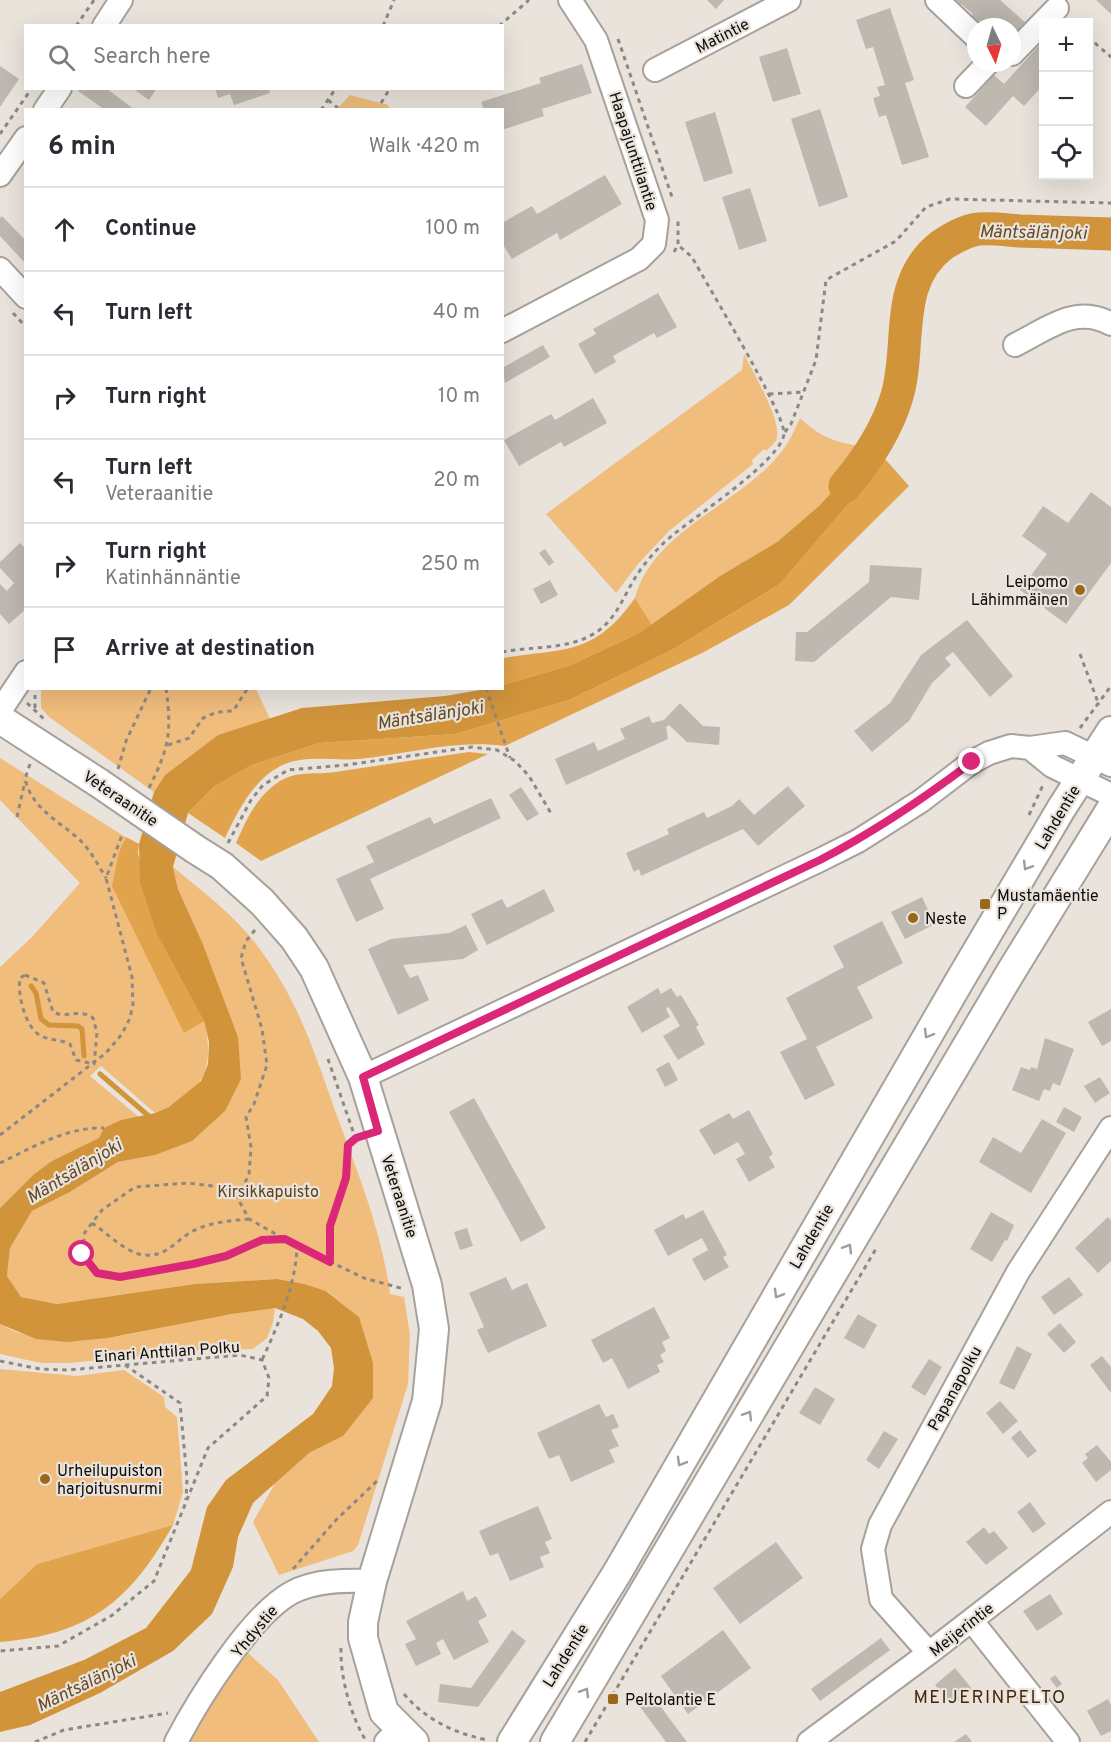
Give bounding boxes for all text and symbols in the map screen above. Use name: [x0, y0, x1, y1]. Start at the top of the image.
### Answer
street label: Matintie: [693, 15, 753, 59]
north arrow: [967, 18, 1021, 72]
map controls: [1039, 18, 1093, 180]
button: +: [1039, 18, 1093, 72]
search box: [24, 24, 504, 90]
icon: search: [45, 41, 78, 74]
text: Search here: [93, 44, 211, 71]
button: −: [1039, 72, 1093, 126]
street label: Haapajunttilantie: [603, 90, 661, 213]
button: locate: [1039, 126, 1093, 180]
text: 6 min: [48, 131, 116, 164]
text: Walk · 420 m: [369, 134, 480, 160]
icon: ahead: [48, 213, 81, 246]
text: Continue: [105, 216, 196, 243]
text: 100 m: [425, 216, 480, 242]
water label: Mäntsälänjoki: [979, 221, 1088, 246]
icon: left: [48, 297, 81, 330]
text: Turn left: [105, 300, 193, 327]
text: 40 m: [433, 300, 480, 326]
icon: right: [48, 381, 81, 414]
text: Turn right: [105, 384, 207, 411]
text: 10 m: [438, 384, 480, 410]
text: Turn left: [105, 455, 193, 482]
icon: left: [48, 465, 81, 498]
text: 20 m: [433, 468, 480, 494]
text: Veteraanitie: [105, 482, 213, 508]
text: Turn right: [105, 539, 207, 566]
icon: right: [48, 549, 81, 582]
text: 250 m: [421, 552, 480, 578]
text: Katinhännäntie: [105, 566, 241, 592]
place label: Leipomo Lähimmäinen: [971, 573, 1068, 611]
marker: Leipomo Lähimmäinen: [1073, 583, 1087, 597]
icon: arrive: [48, 633, 81, 666]
text: Arrive at destination: [105, 636, 315, 663]
water label: Mäntsälänjoki: [375, 696, 487, 736]
route end: [958, 748, 984, 774]
street label: Veteraanitie: [78, 767, 161, 832]
street label: Lahdentie: [1032, 782, 1086, 854]
one-way arrow: [1023, 860, 1035, 870]
place label: Mustamäentie P: [997, 887, 1099, 925]
marker: Mustamäentie P: [978, 897, 992, 911]
place label: Neste: [925, 910, 967, 930]
marker: Neste: [906, 911, 920, 925]
one-way arrow: [924, 1028, 936, 1038]
water label: Mäntsälänjoki: [23, 1134, 128, 1210]
street label: Veteraanitie: [375, 1152, 421, 1241]
park label: Kirsikkapuisto: [217, 1183, 319, 1203]
street label: Lahdentie: [786, 1201, 839, 1273]
route start: [68, 1240, 94, 1266]
one-way arrow: [840, 1243, 852, 1254]
one-way arrow: [774, 1287, 785, 1298]
street label: Einari Anttilan Polku: [94, 1338, 241, 1368]
street label: Papanapolku: [924, 1343, 987, 1435]
one-way arrow: [741, 1411, 753, 1421]
one-way arrow: [676, 1456, 688, 1466]
place label: Urheilupuiston harjoitusnurmi: [57, 1462, 163, 1500]
marker: Urheilupuiston harjoitusnurmi: [38, 1472, 52, 1486]
street label: Meijerintie: [926, 1599, 998, 1662]
street label: Yhdystie: [228, 1602, 283, 1663]
street label: Lahdentie: [539, 1620, 594, 1692]
water label: Mäntsälänjoki: [33, 1650, 141, 1718]
district label: MEIJERINPELTO: [913, 1687, 1067, 1710]
one-way arrow: [578, 1688, 589, 1698]
place label: Peltolantie E: [625, 1691, 716, 1711]
marker: Peltolantie E: [606, 1692, 620, 1706]

